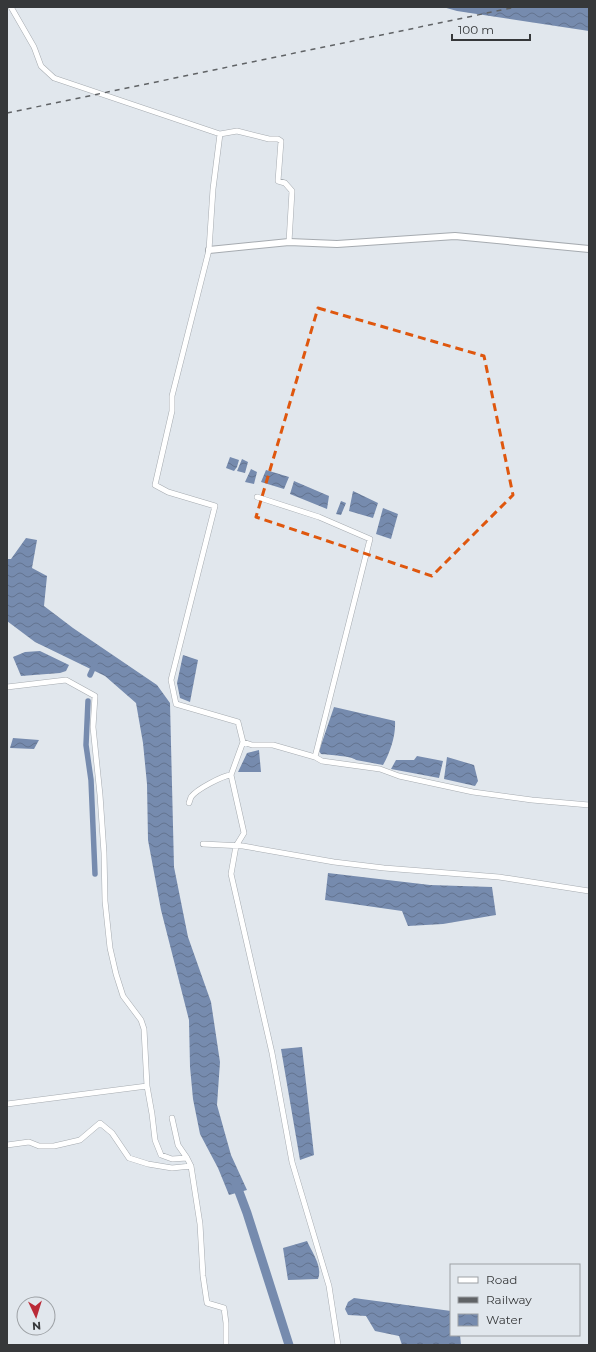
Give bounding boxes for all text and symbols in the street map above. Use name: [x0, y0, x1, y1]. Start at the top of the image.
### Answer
scale bar: [452, 16, 530, 42]
text: 100 m: [458, 22, 494, 37]
legend: [450, 1264, 580, 1336]
text: Road: [486, 1272, 517, 1287]
text: Railway: [486, 1292, 532, 1307]
north arrow: [16, 1296, 56, 1336]
text: Water: [486, 1312, 523, 1327]
text: N: [32, 1319, 42, 1333]

